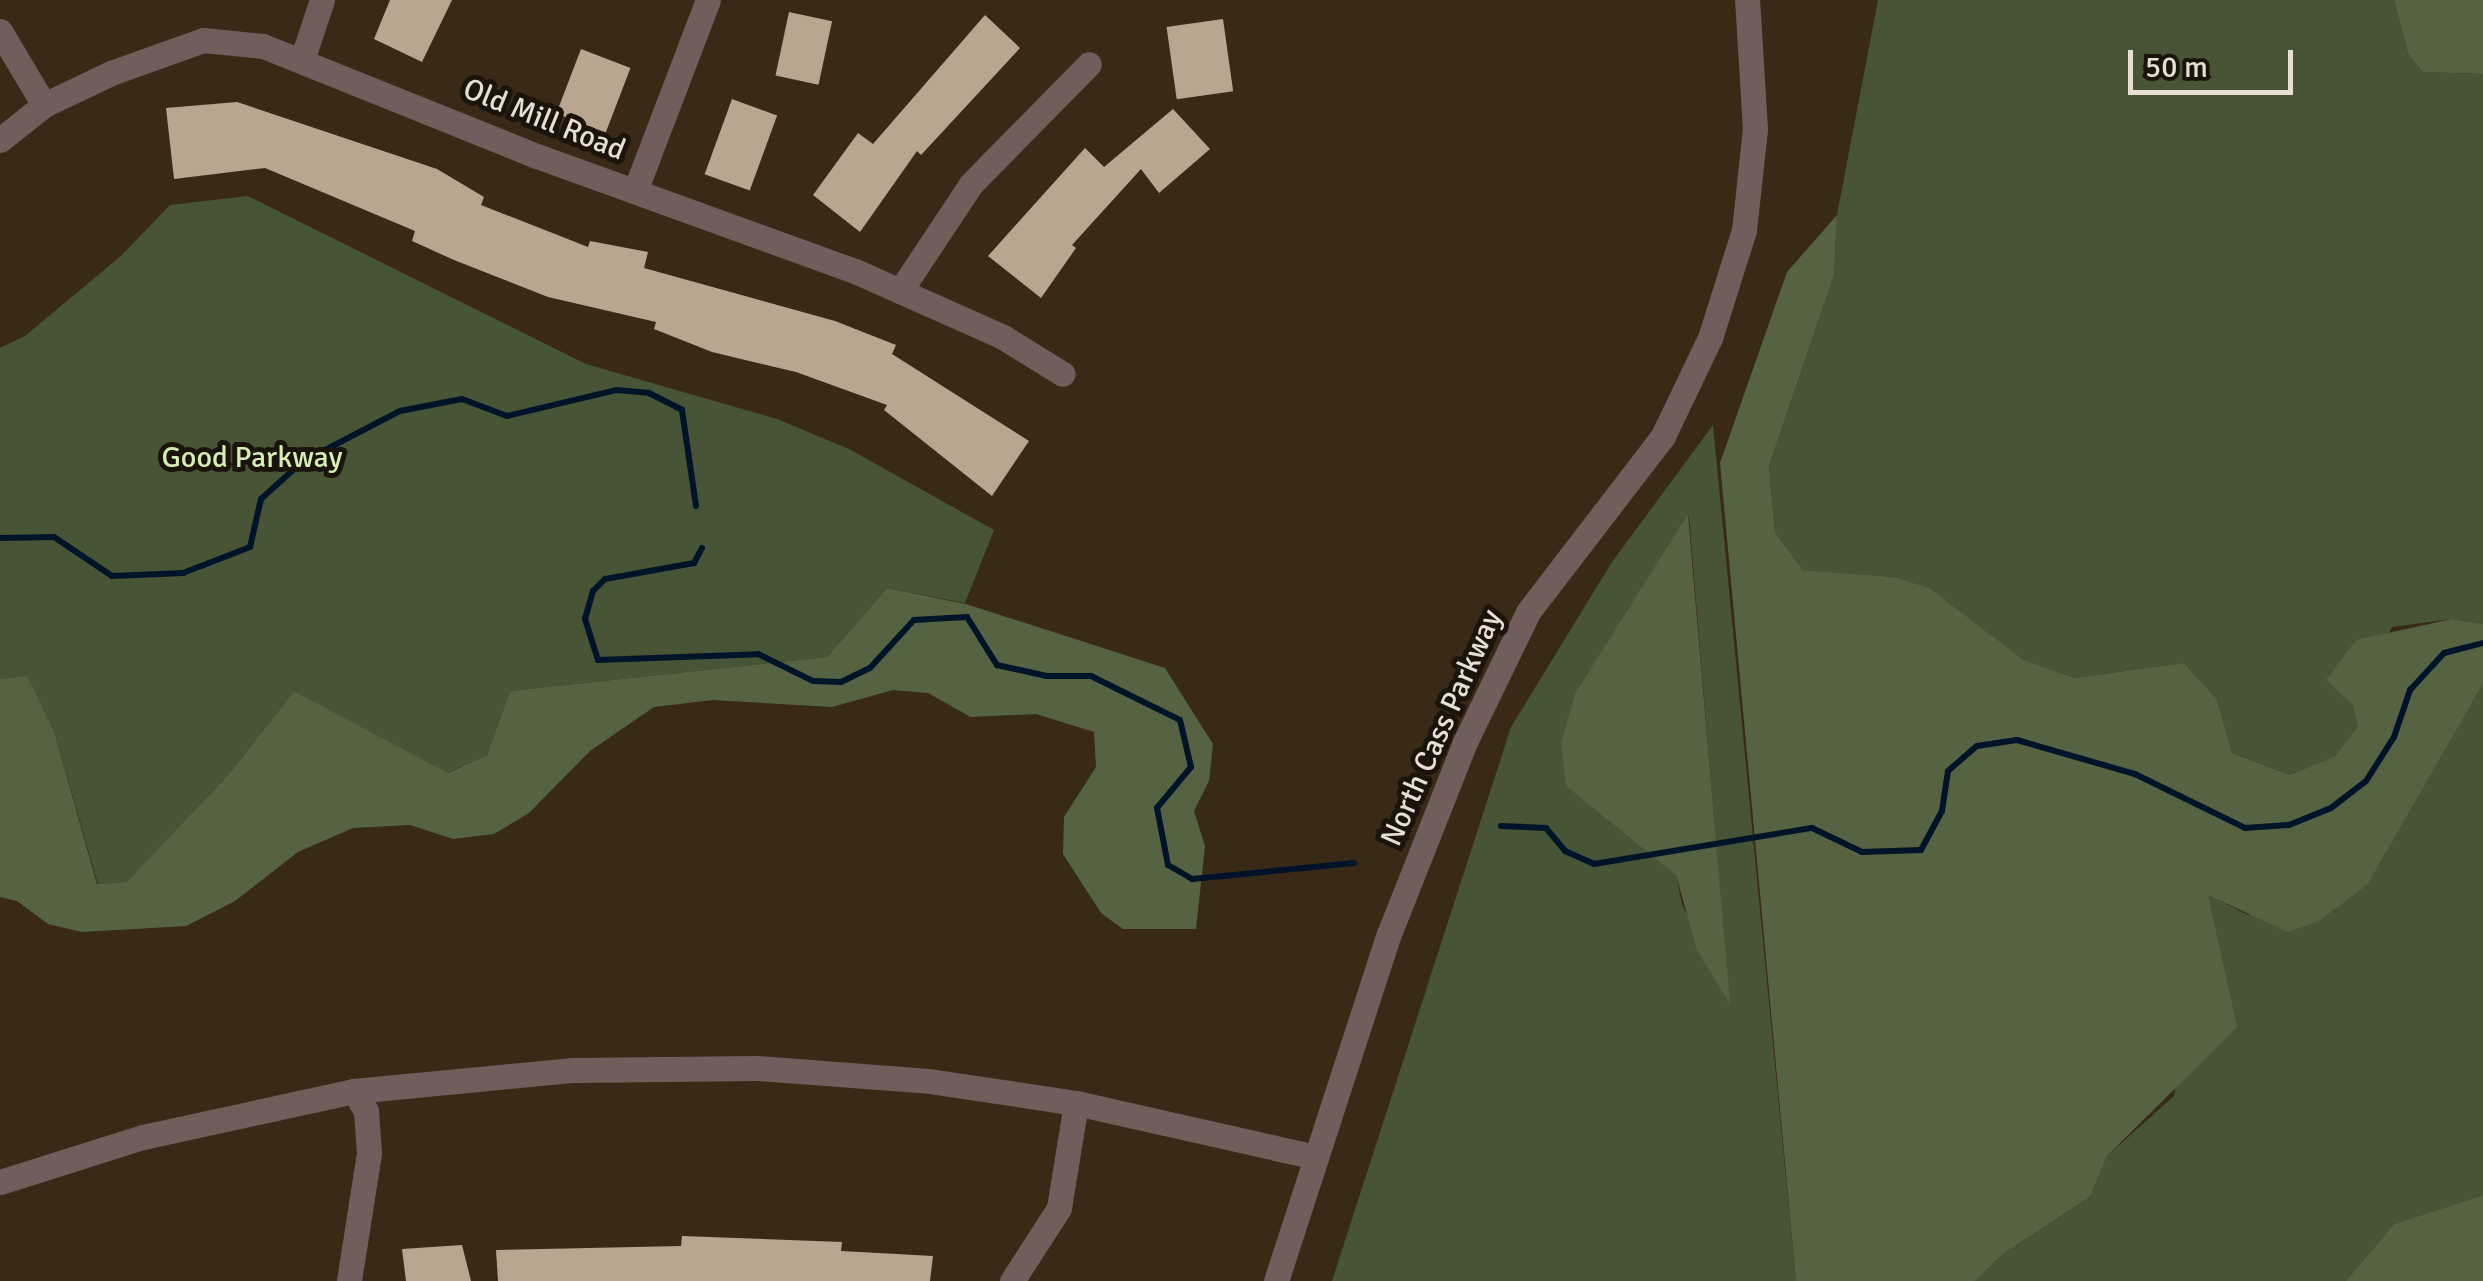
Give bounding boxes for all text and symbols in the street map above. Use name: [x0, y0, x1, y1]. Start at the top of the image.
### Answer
scale bar: [2133, 30, 2298, 92]
text: 50 m: [2145, 49, 2208, 86]
street label: Old Mill Road: [458, 71, 630, 169]
park label: Good Parkway: [162, 440, 342, 476]
street label: North Cass Parkway: [1374, 604, 1510, 852]

